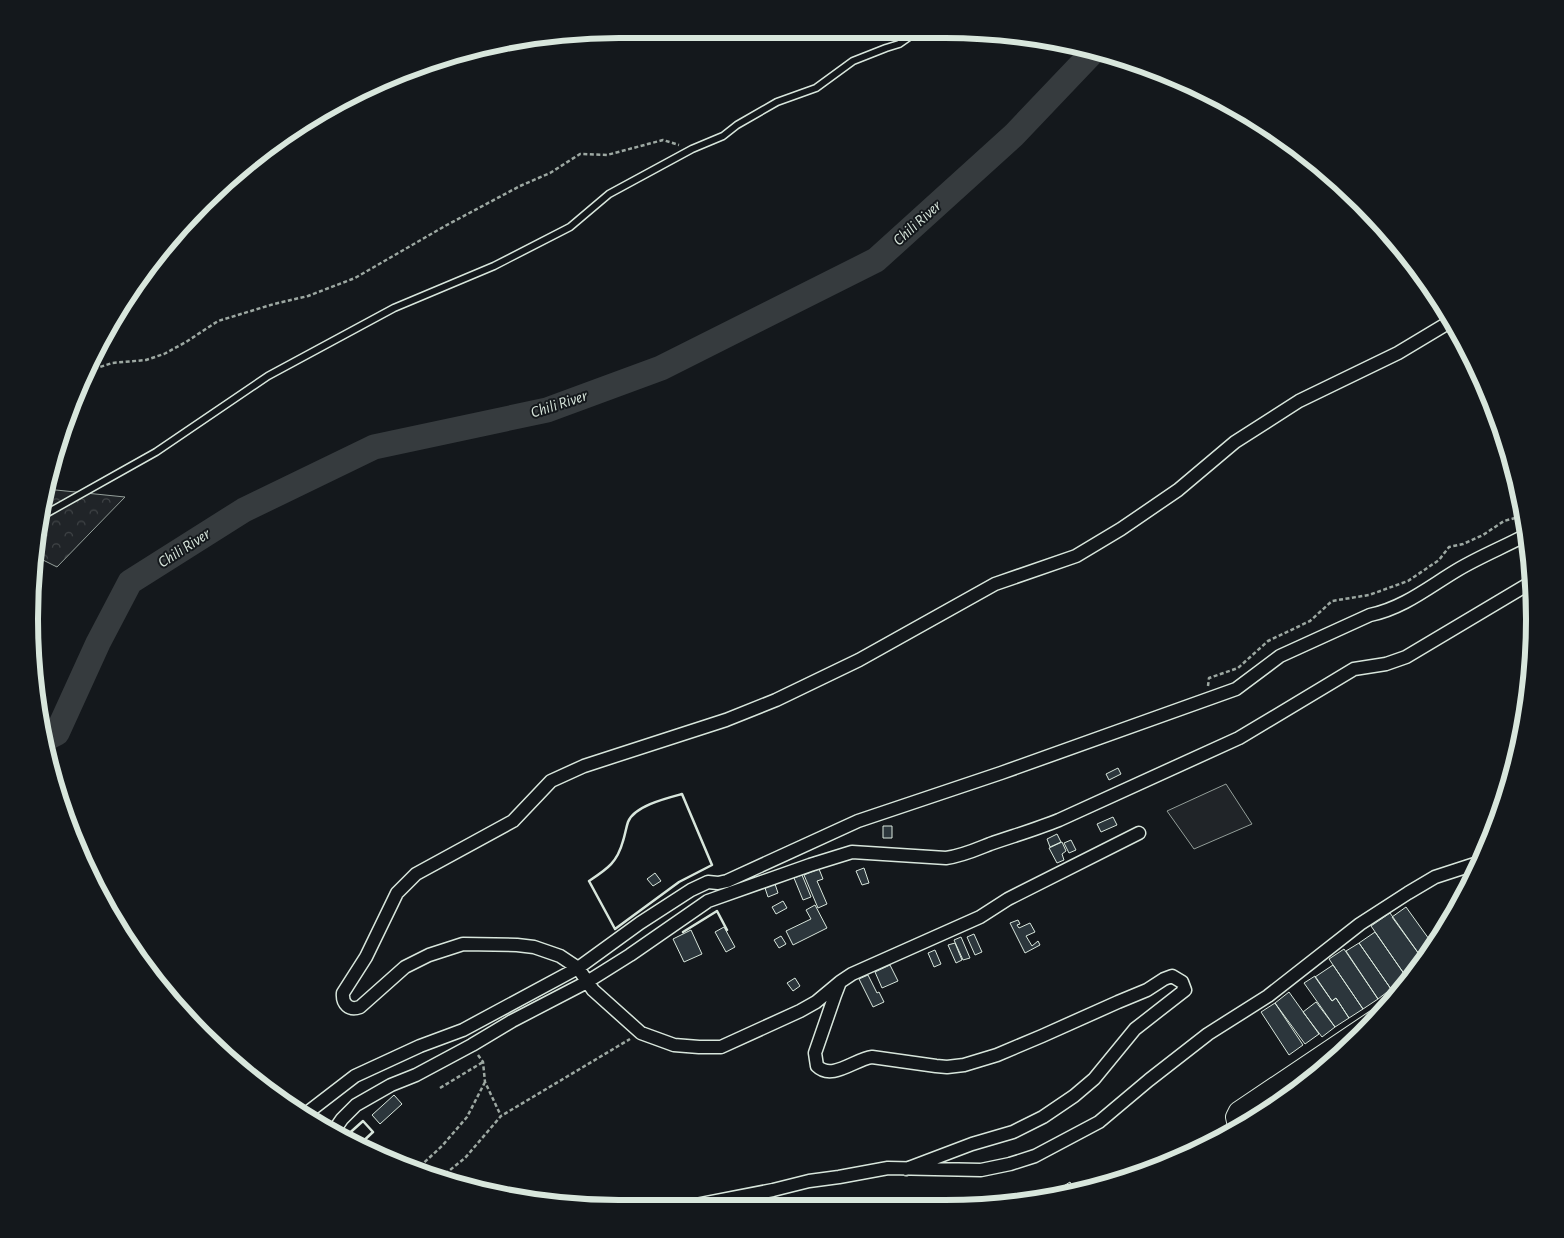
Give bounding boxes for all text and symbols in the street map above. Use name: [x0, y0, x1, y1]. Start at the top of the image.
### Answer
water label: Chili River: [890, 197, 945, 248]
water label: Chili River: [529, 387, 590, 421]
water label: Chili River: [155, 525, 213, 571]

